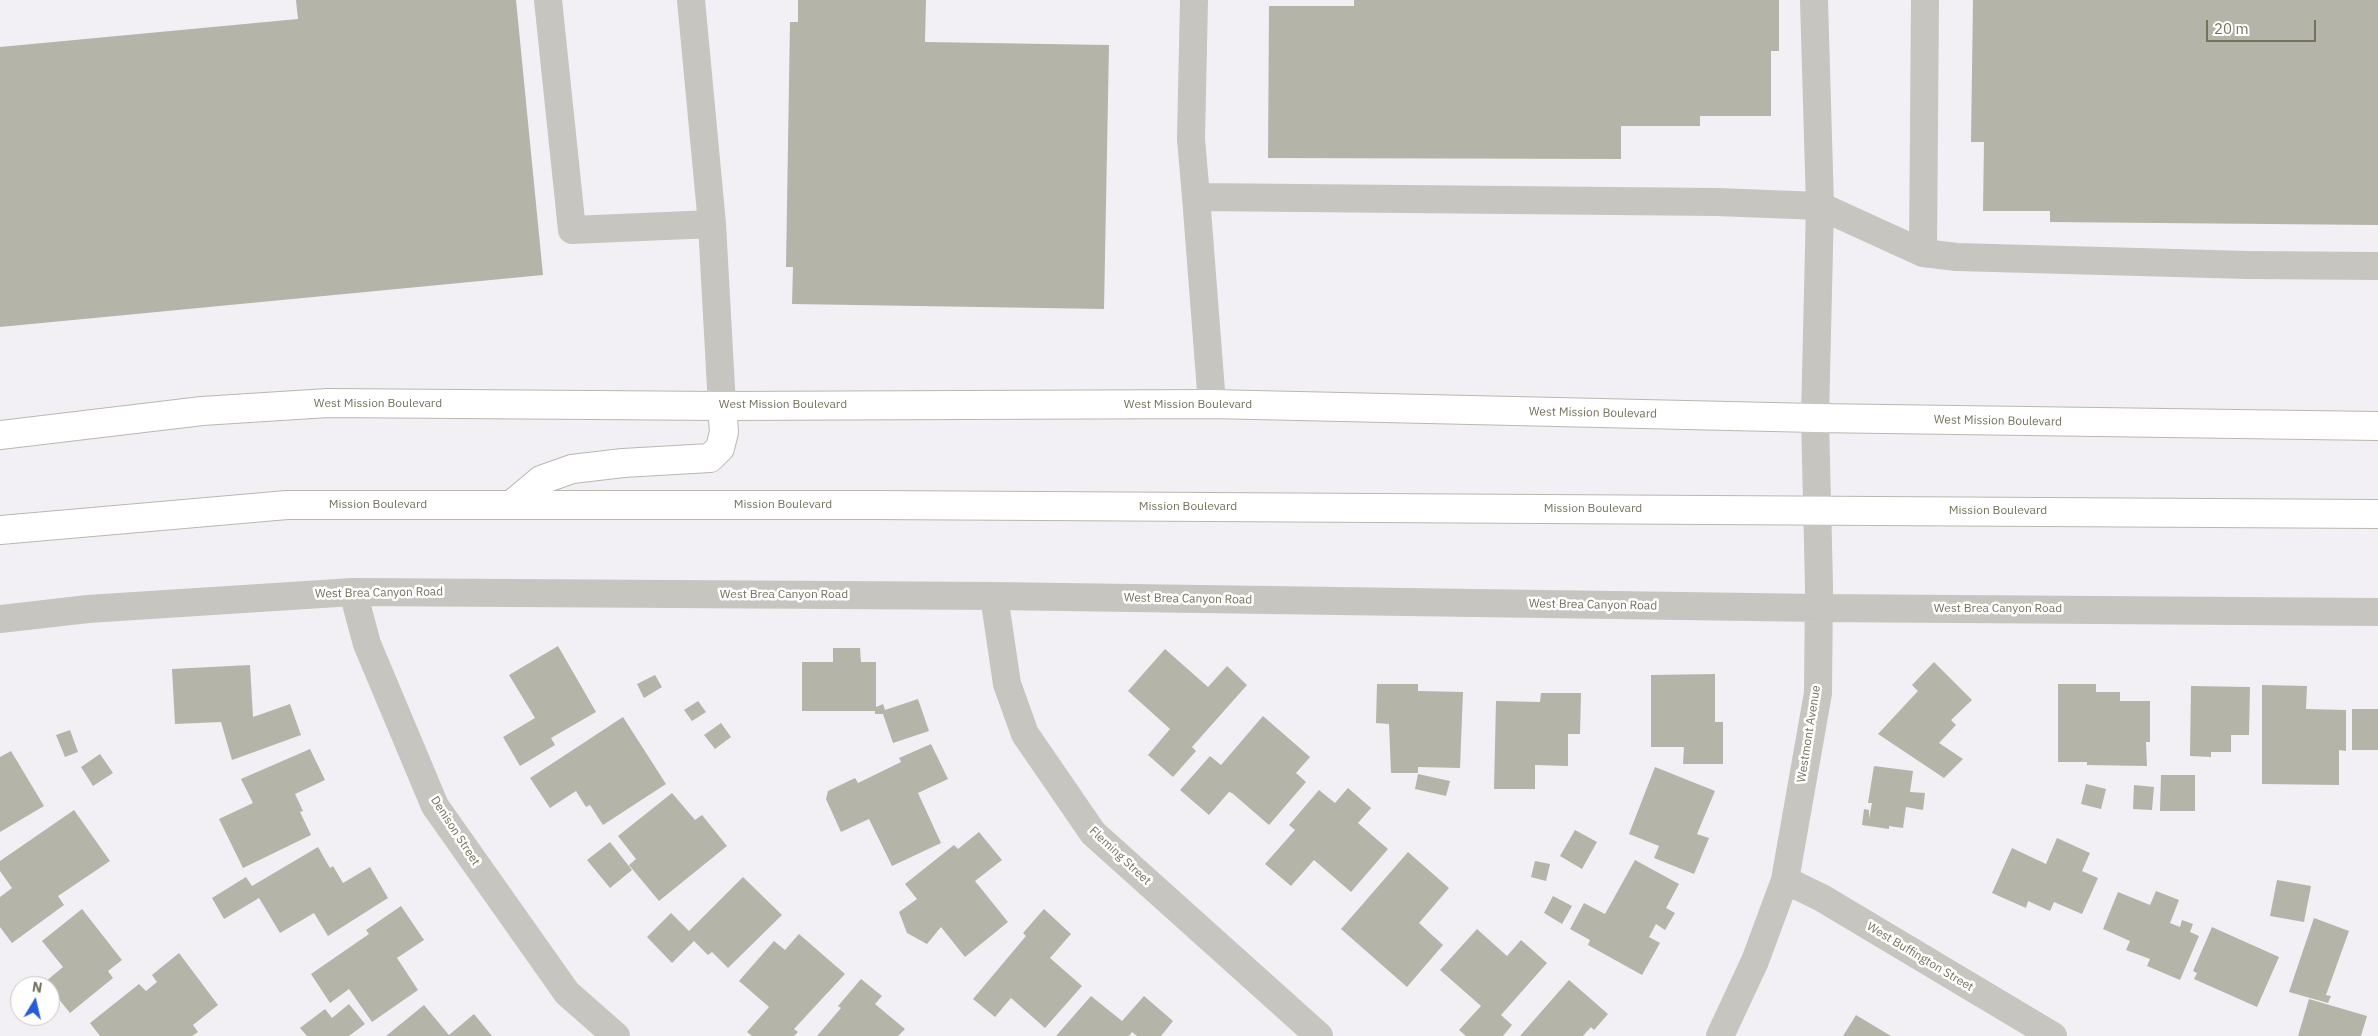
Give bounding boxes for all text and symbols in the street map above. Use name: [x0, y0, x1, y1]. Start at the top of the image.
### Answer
scale bar: [2208, 10, 2318, 42]
text: 20 m: [2214, 19, 2249, 38]
street label: West Mission Boulevard: [314, 397, 442, 411]
street label: West Mission Boulevard: [719, 398, 847, 412]
street label: West Mission Boulevard: [1124, 398, 1252, 412]
street label: West Mission Boulevard: [1529, 405, 1657, 421]
street label: West Mission Boulevard: [1934, 413, 2062, 429]
street label: Mission Boulevard: [329, 498, 427, 512]
street label: Mission Boulevard: [734, 498, 832, 512]
street label: Mission Boulevard: [1139, 500, 1237, 514]
street label: Mission Boulevard: [1544, 502, 1642, 516]
street label: Mission Boulevard: [1949, 504, 2047, 518]
street label: West Brea Canyon Road: [315, 585, 443, 601]
street label: West Brea Canyon Road: [720, 588, 848, 602]
street label: West Brea Canyon Road: [1124, 591, 1252, 607]
street label: West Brea Canyon Road: [1529, 597, 1657, 613]
street label: West Brea Canyon Road: [1934, 602, 2062, 616]
street label: Westmont Avenue: [1794, 684, 1824, 784]
street label: Denison Street: [427, 794, 483, 868]
street label: Fleming Street: [1086, 824, 1154, 888]
street label: West Buffington Street: [1864, 919, 1976, 995]
north arrow: [10, 976, 60, 1026]
text: N: [31, 977, 44, 997]

